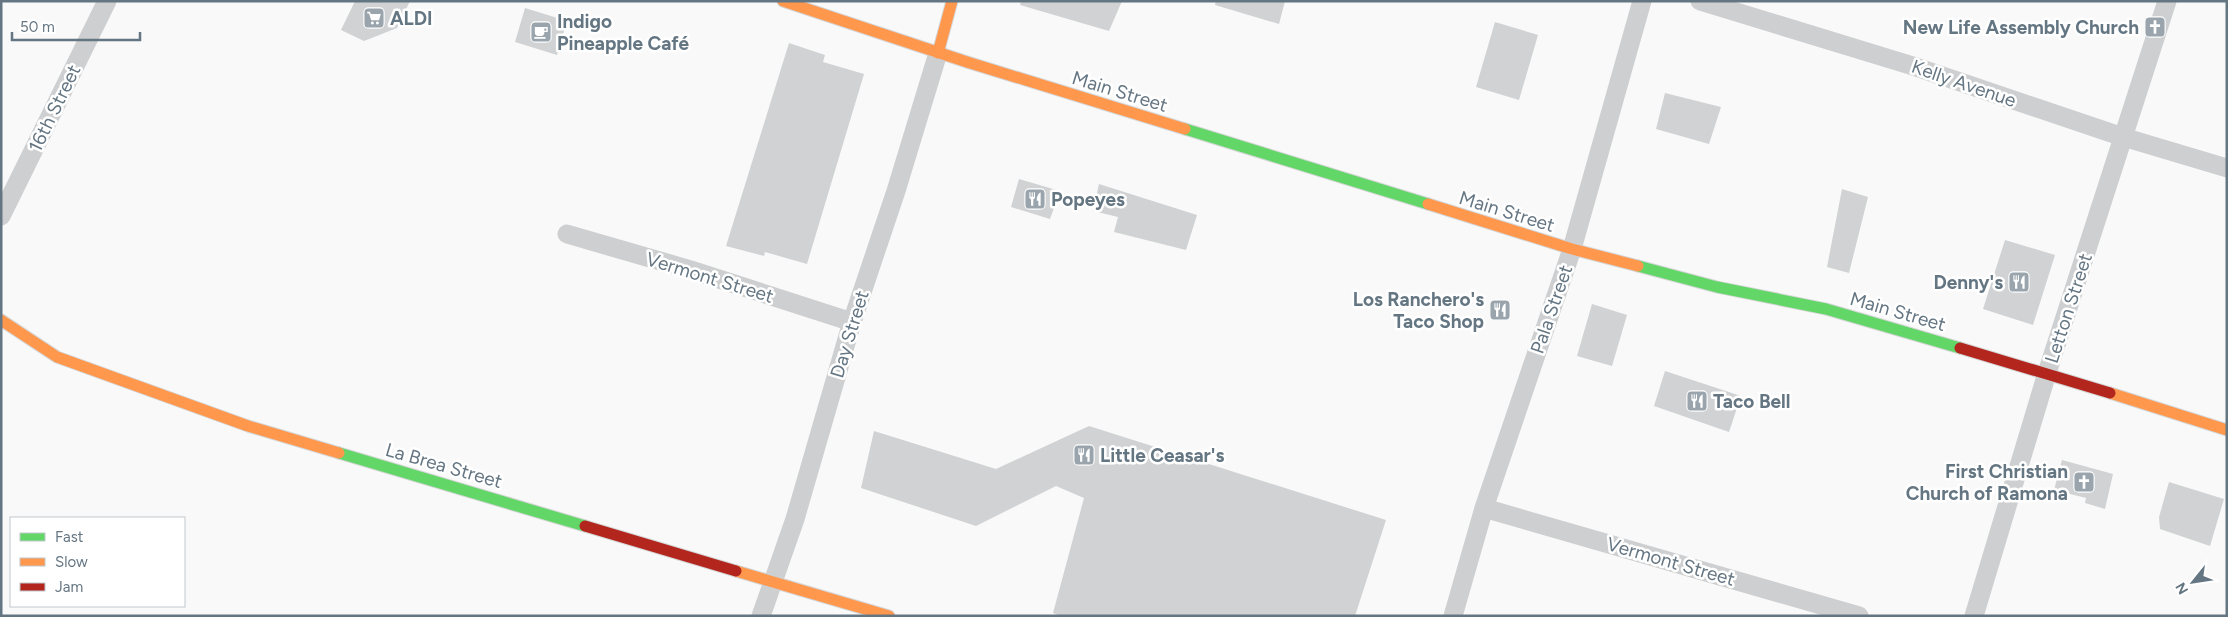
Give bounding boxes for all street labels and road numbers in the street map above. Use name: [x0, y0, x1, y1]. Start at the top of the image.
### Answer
street label: Kelly Avenue: [1909, 55, 2019, 112]
street label: 16th Street: [23, 61, 85, 156]
street label: Main Street: [1069, 66, 1170, 117]
street label: Main Street: [1456, 186, 1557, 237]
street label: Vermont Street: [643, 247, 776, 308]
street label: Letton Street: [2040, 250, 2097, 366]
street label: Pala Street: [1526, 262, 1577, 357]
street label: Main Street: [1847, 287, 1948, 336]
street label: Day Street: [825, 288, 874, 381]
street label: La Brea Street: [383, 438, 505, 493]
street label: Vermont Street: [1604, 532, 1738, 591]

